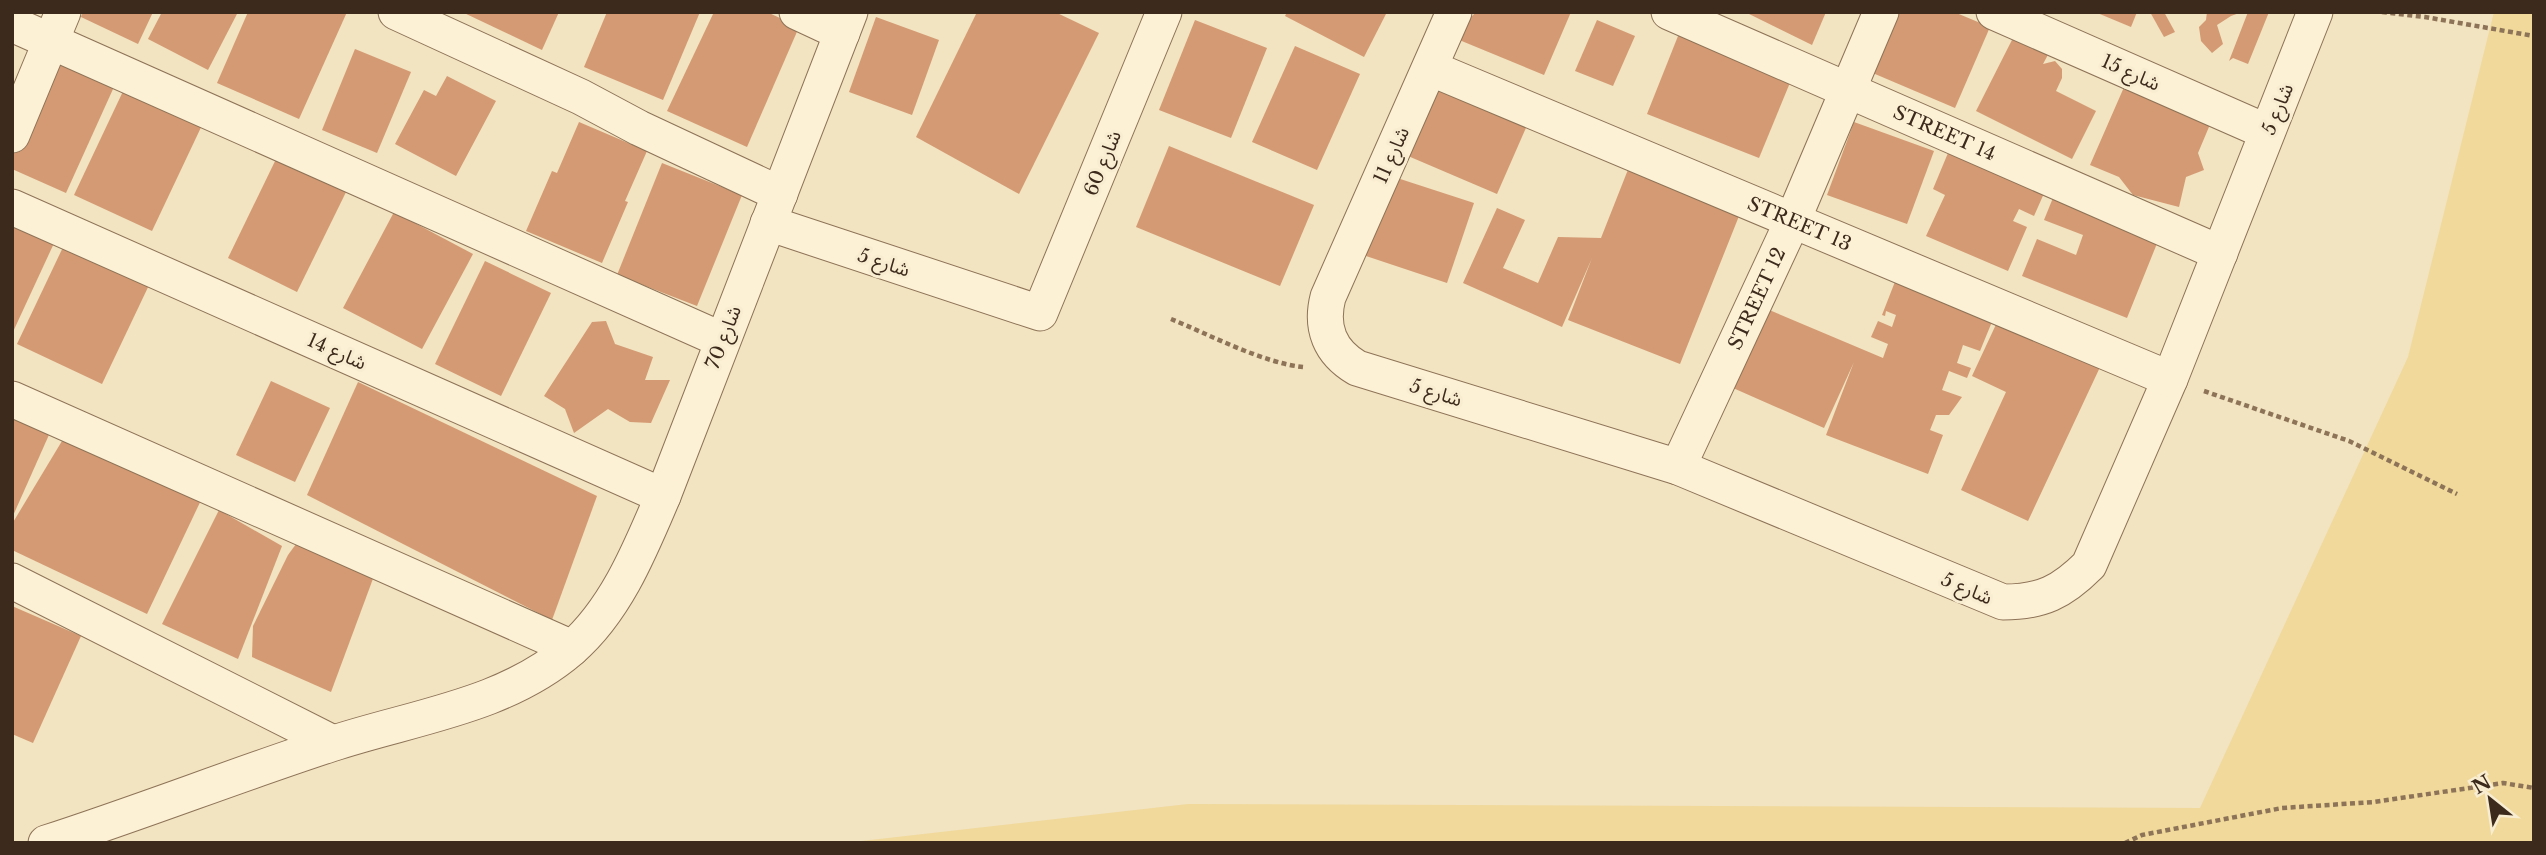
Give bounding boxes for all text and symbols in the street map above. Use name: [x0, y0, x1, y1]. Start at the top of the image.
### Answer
street label: شارع 15: [2097, 49, 2164, 97]
street label: شارع 5: [2257, 80, 2300, 139]
street label: STREET 14: [1890, 101, 1999, 166]
street label: شارع 11: [1369, 123, 1416, 188]
street label: شارع 60: [1079, 127, 1128, 200]
street label: STREET 13: [1744, 192, 1855, 256]
street label: شارع 5: [854, 243, 913, 284]
street label: STREET 12: [1723, 244, 1791, 353]
street label: شارع 70: [701, 302, 748, 373]
street label: شارع 14: [303, 328, 370, 376]
street label: شارع 5: [1406, 374, 1465, 413]
street label: شارع 5: [1937, 567, 1996, 611]
north arrow: [2455, 764, 2525, 834]
text: N: [2468, 770, 2495, 799]

